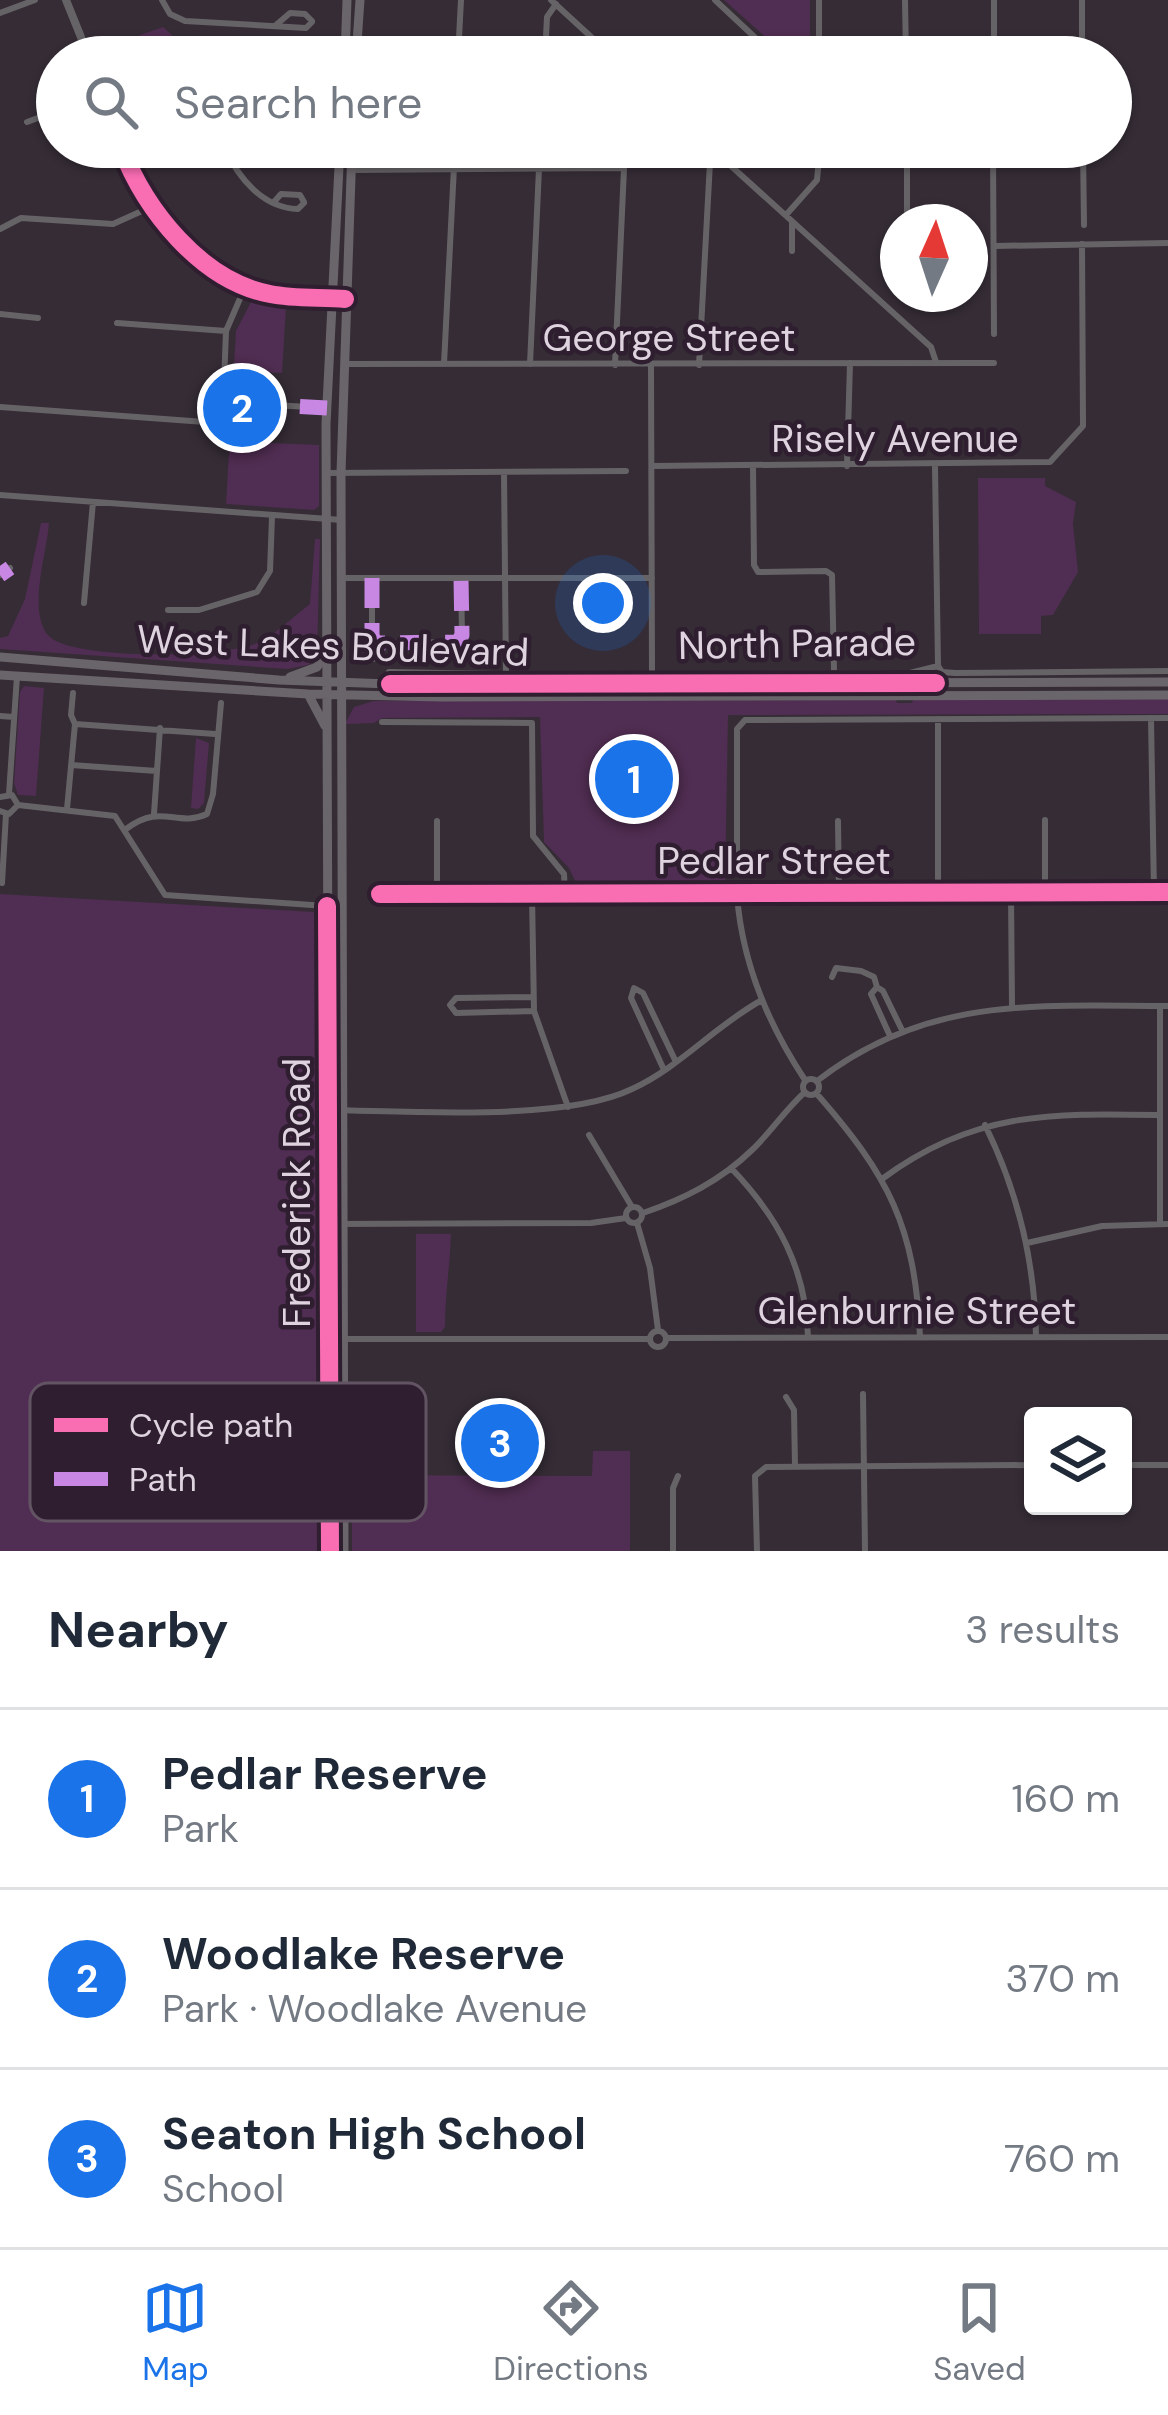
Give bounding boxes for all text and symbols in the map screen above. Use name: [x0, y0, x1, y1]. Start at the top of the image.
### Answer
search box: [36, 36, 1132, 168]
icon: search: [78, 69, 144, 135]
text: Search here: [174, 73, 422, 132]
north arrow: [880, 204, 988, 312]
street label: George Street: [543, 312, 795, 363]
pin: 2: [203, 363, 281, 453]
street label: Risely Avenue: [771, 413, 1019, 464]
your location: [573, 573, 633, 633]
street label: West Lakes Boulevard: [136, 613, 530, 678]
street label: North Parade: [678, 616, 916, 671]
pin: 1: [595, 734, 673, 824]
street label: Pedlar Street: [657, 835, 891, 886]
street label: Frederick Road: [271, 1058, 322, 1328]
street label: Glenburnie Street: [758, 1285, 1076, 1336]
legend: [30, 1383, 426, 1521]
pin: 3: [461, 1398, 539, 1488]
text: Cycle path: [129, 1404, 293, 1447]
map controls: [1024, 1407, 1132, 1515]
button: layers: [1024, 1407, 1132, 1515]
text: Path: [129, 1458, 197, 1501]
text: Nearby: [48, 1596, 229, 1663]
text: 3 results: [965, 1604, 1120, 1655]
text: Pedlar Reserve: [162, 1744, 487, 1803]
text: 1: [80, 1773, 94, 1824]
text: 160 m: [1012, 1773, 1120, 1824]
text: Park: [162, 1803, 239, 1854]
text: Woodlake Reserve: [162, 1924, 565, 1983]
text: 2: [76, 1953, 98, 2004]
text: 370 m: [1006, 1953, 1120, 2004]
text: Park · Woodlake Avenue: [162, 1983, 587, 2034]
text: Seaton High School: [162, 2104, 586, 2163]
text: 3: [75, 2133, 99, 2184]
text: 760 m: [1004, 2133, 1120, 2184]
text: School: [162, 2163, 284, 2214]
tab: Map: [142, 2275, 209, 2390]
tab: Directions: [493, 2275, 649, 2390]
tab: Saved: [933, 2275, 1026, 2390]

